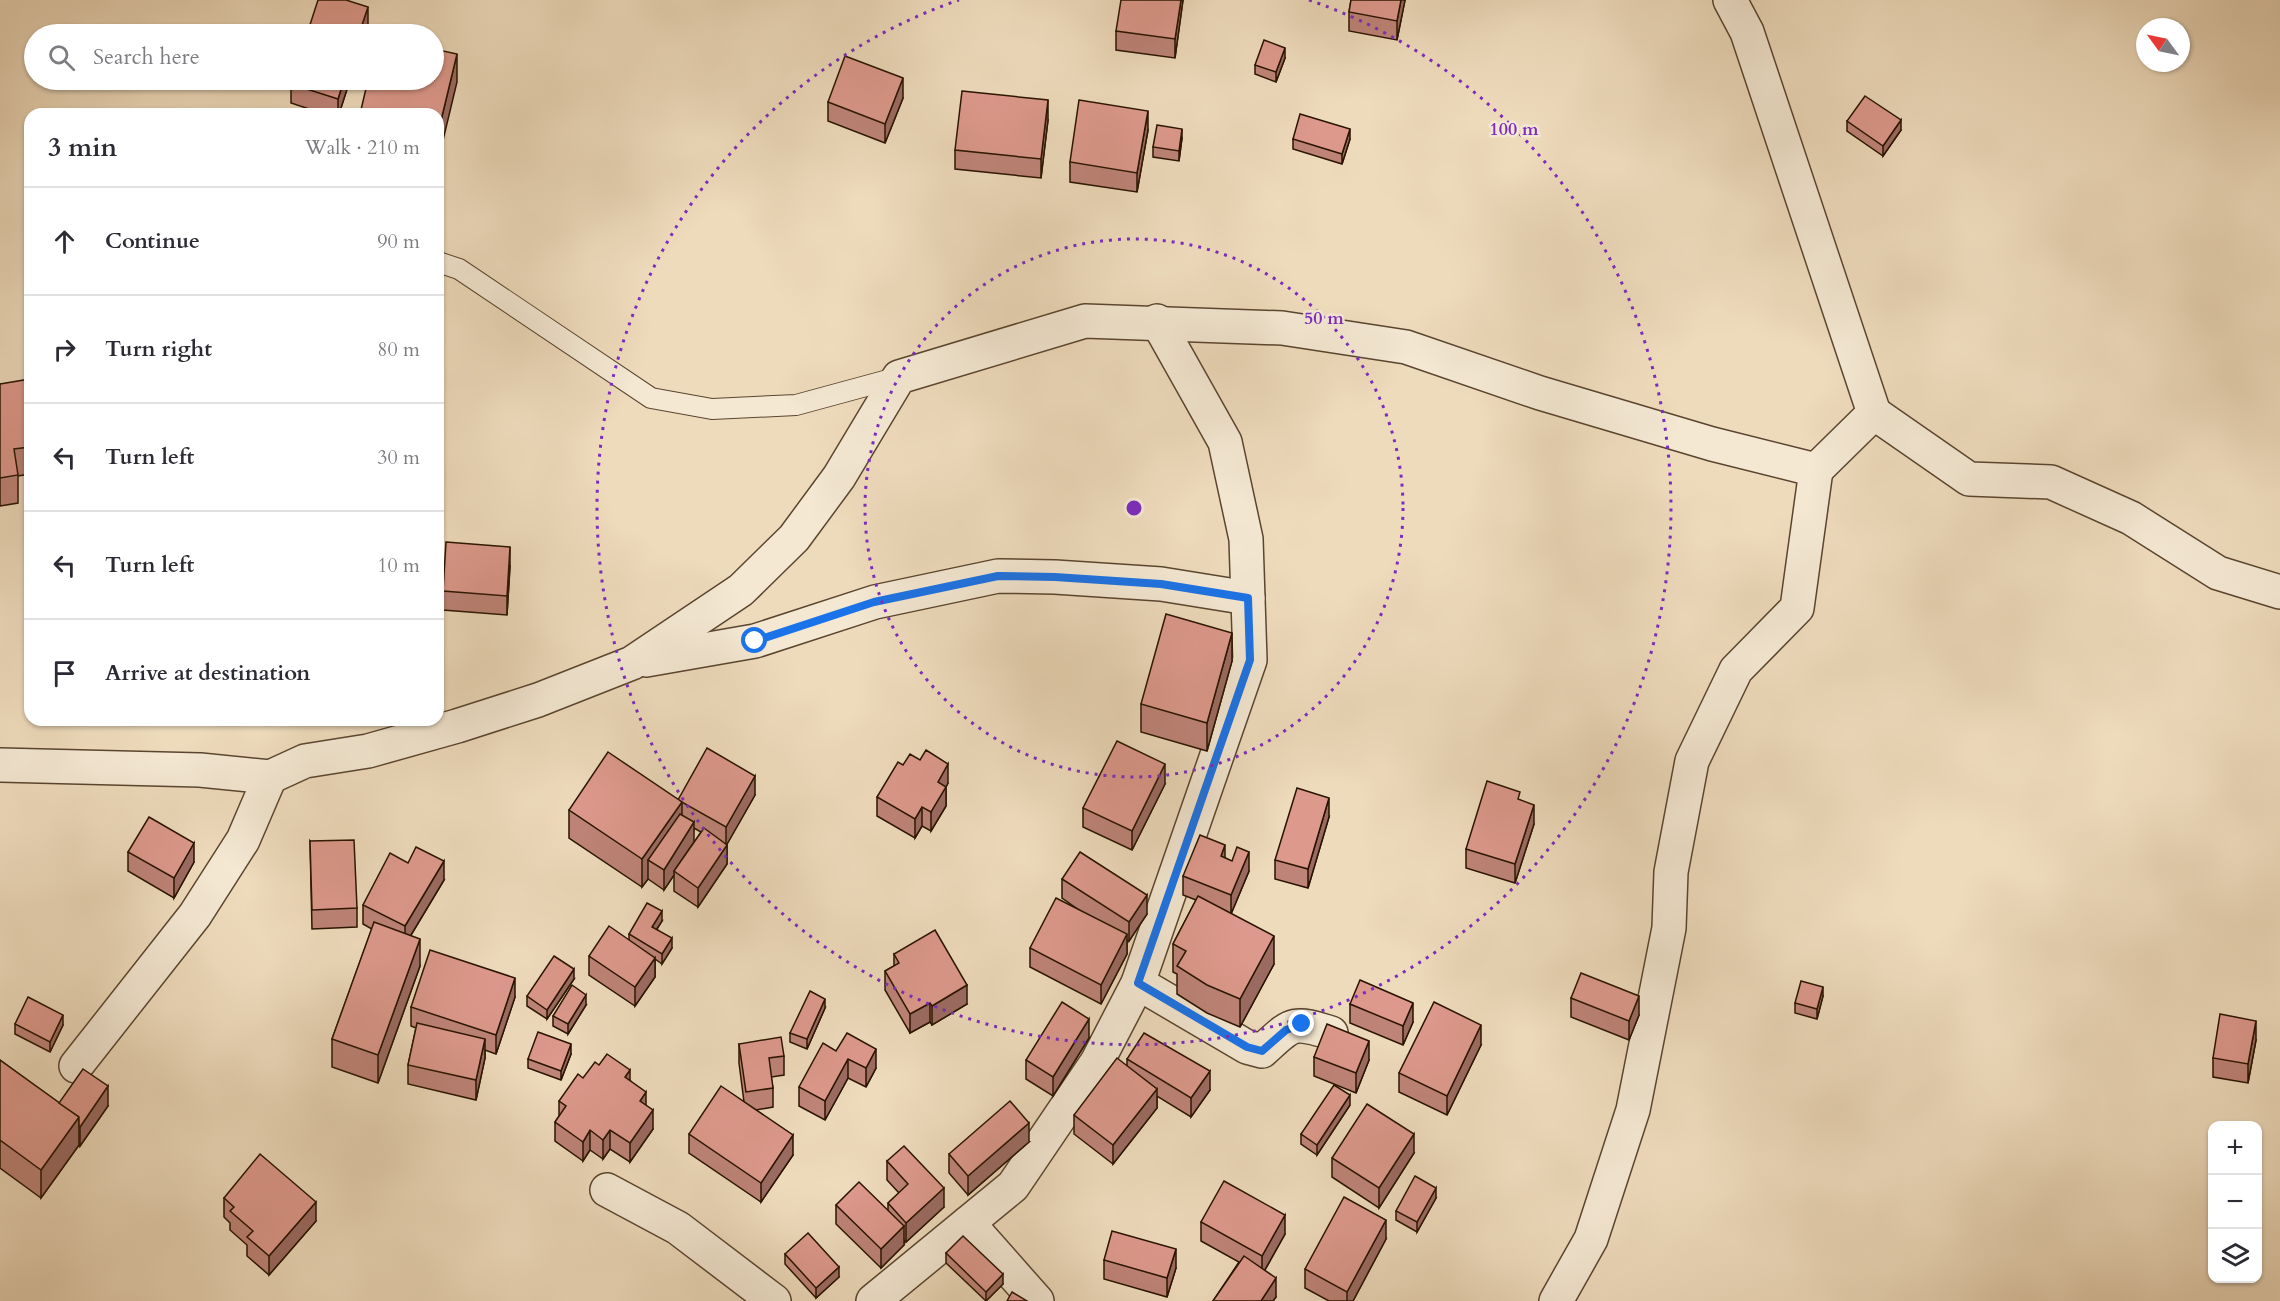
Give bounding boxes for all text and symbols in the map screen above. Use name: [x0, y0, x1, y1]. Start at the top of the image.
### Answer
north arrow: [2136, 18, 2190, 72]
search box: [24, 24, 444, 90]
icon: search: [45, 41, 78, 74]
text: Search here: [93, 42, 200, 72]
text: 100 m: [1489, 117, 1539, 142]
text: 3 min: [48, 130, 117, 165]
text: Walk · 210 m: [305, 134, 420, 161]
icon: ahead: [48, 225, 81, 258]
text: Continue: [105, 226, 200, 256]
text: 90 m: [377, 228, 420, 255]
text: 50 m: [1304, 306, 1344, 331]
icon: right: [48, 333, 81, 366]
text: Turn right: [105, 334, 212, 364]
text: 80 m: [377, 336, 420, 363]
icon: left: [48, 441, 81, 474]
text: Turn left: [105, 442, 194, 472]
text: 30 m: [377, 444, 420, 471]
centre of rings: [1124, 498, 1144, 518]
icon: left: [48, 549, 81, 582]
text: Turn left: [105, 550, 194, 580]
text: 10 m: [377, 552, 420, 579]
route start: [741, 627, 767, 653]
icon: arrive: [48, 657, 81, 690]
text: Arrive at destination: [105, 658, 310, 688]
route end: [1288, 1010, 1314, 1036]
map controls: [2208, 1121, 2262, 1283]
button: +: [2208, 1121, 2262, 1175]
button: −: [2208, 1175, 2262, 1229]
button: layers: [2208, 1229, 2262, 1283]

